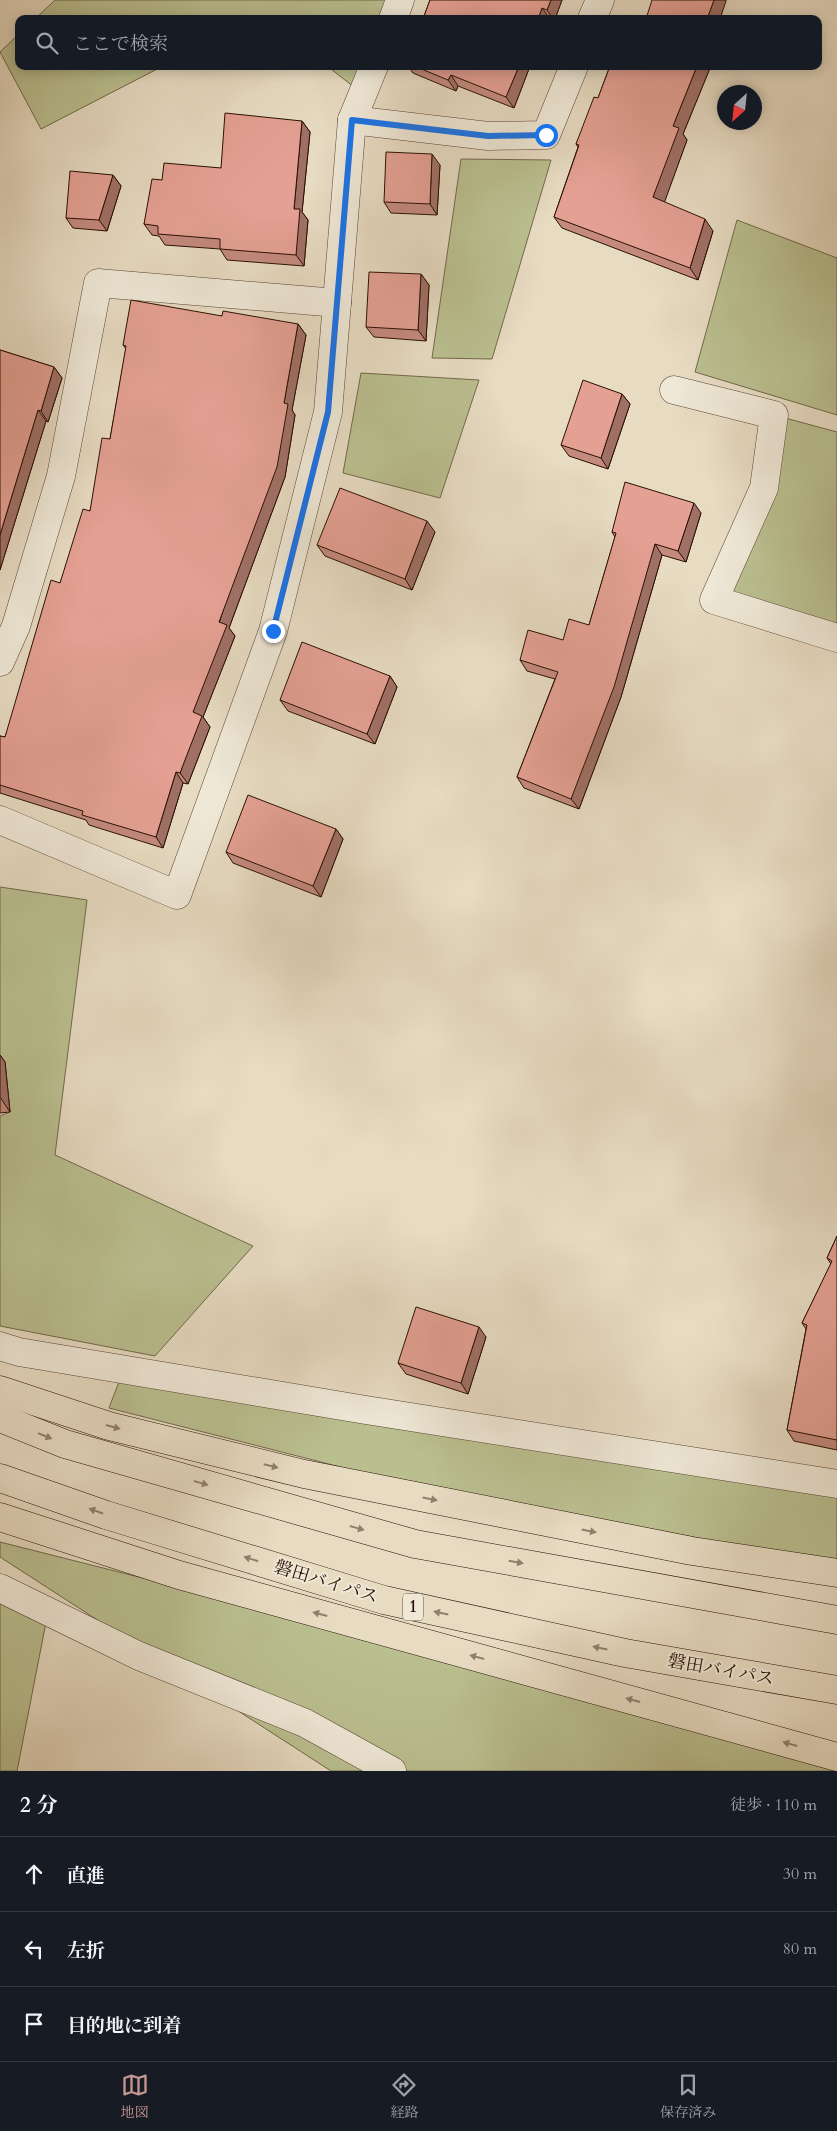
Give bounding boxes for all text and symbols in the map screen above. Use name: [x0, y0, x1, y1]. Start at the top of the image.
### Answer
search box: [15, 15, 822, 70]
icon: search: [33, 29, 61, 57]
text: ここで検索: [73, 31, 168, 57]
north arrow: [717, 85, 762, 130]
route start: [535, 124, 558, 147]
route end: [262, 620, 285, 643]
one-way arrow: [105, 1423, 120, 1431]
one-way arrow: [38, 1432, 53, 1440]
one-way arrow: [263, 1462, 278, 1470]
one-way arrow: [193, 1480, 208, 1488]
one-way arrow: [422, 1495, 437, 1503]
one-way arrow: [88, 1507, 103, 1514]
one-way arrow: [350, 1524, 365, 1532]
one-way arrow: [581, 1527, 597, 1535]
street label: 磐田バイパス: [271, 1554, 381, 1610]
one-way arrow: [243, 1555, 258, 1563]
one-way arrow: [508, 1558, 524, 1566]
road number: 1: [403, 1594, 423, 1620]
one-way arrow: [433, 1609, 448, 1617]
one-way arrow: [313, 1610, 328, 1618]
one-way arrow: [591, 1643, 607, 1651]
street label: 磐田バイパス: [666, 1648, 776, 1692]
one-way arrow: [469, 1653, 484, 1661]
one-way arrow: [626, 1696, 641, 1704]
one-way arrow: [782, 1739, 797, 1747]
text: 2 分: [20, 1791, 57, 1820]
text: 徒歩 · 110 m: [730, 1794, 817, 1816]
icon: ahead: [20, 1860, 48, 1888]
text: 直進: [67, 1863, 105, 1889]
text: 30 m: [783, 1863, 817, 1885]
icon: left: [20, 1935, 48, 1963]
text: 左折: [67, 1938, 105, 1964]
text: 80 m: [783, 1938, 817, 1960]
icon: arrive: [20, 2010, 48, 2038]
text: 目的地に到着: [67, 2013, 181, 2039]
tab: 地図: [121, 2071, 149, 2122]
tab: 経路: [390, 2071, 418, 2122]
tab: 保存済み: [660, 2071, 716, 2122]

